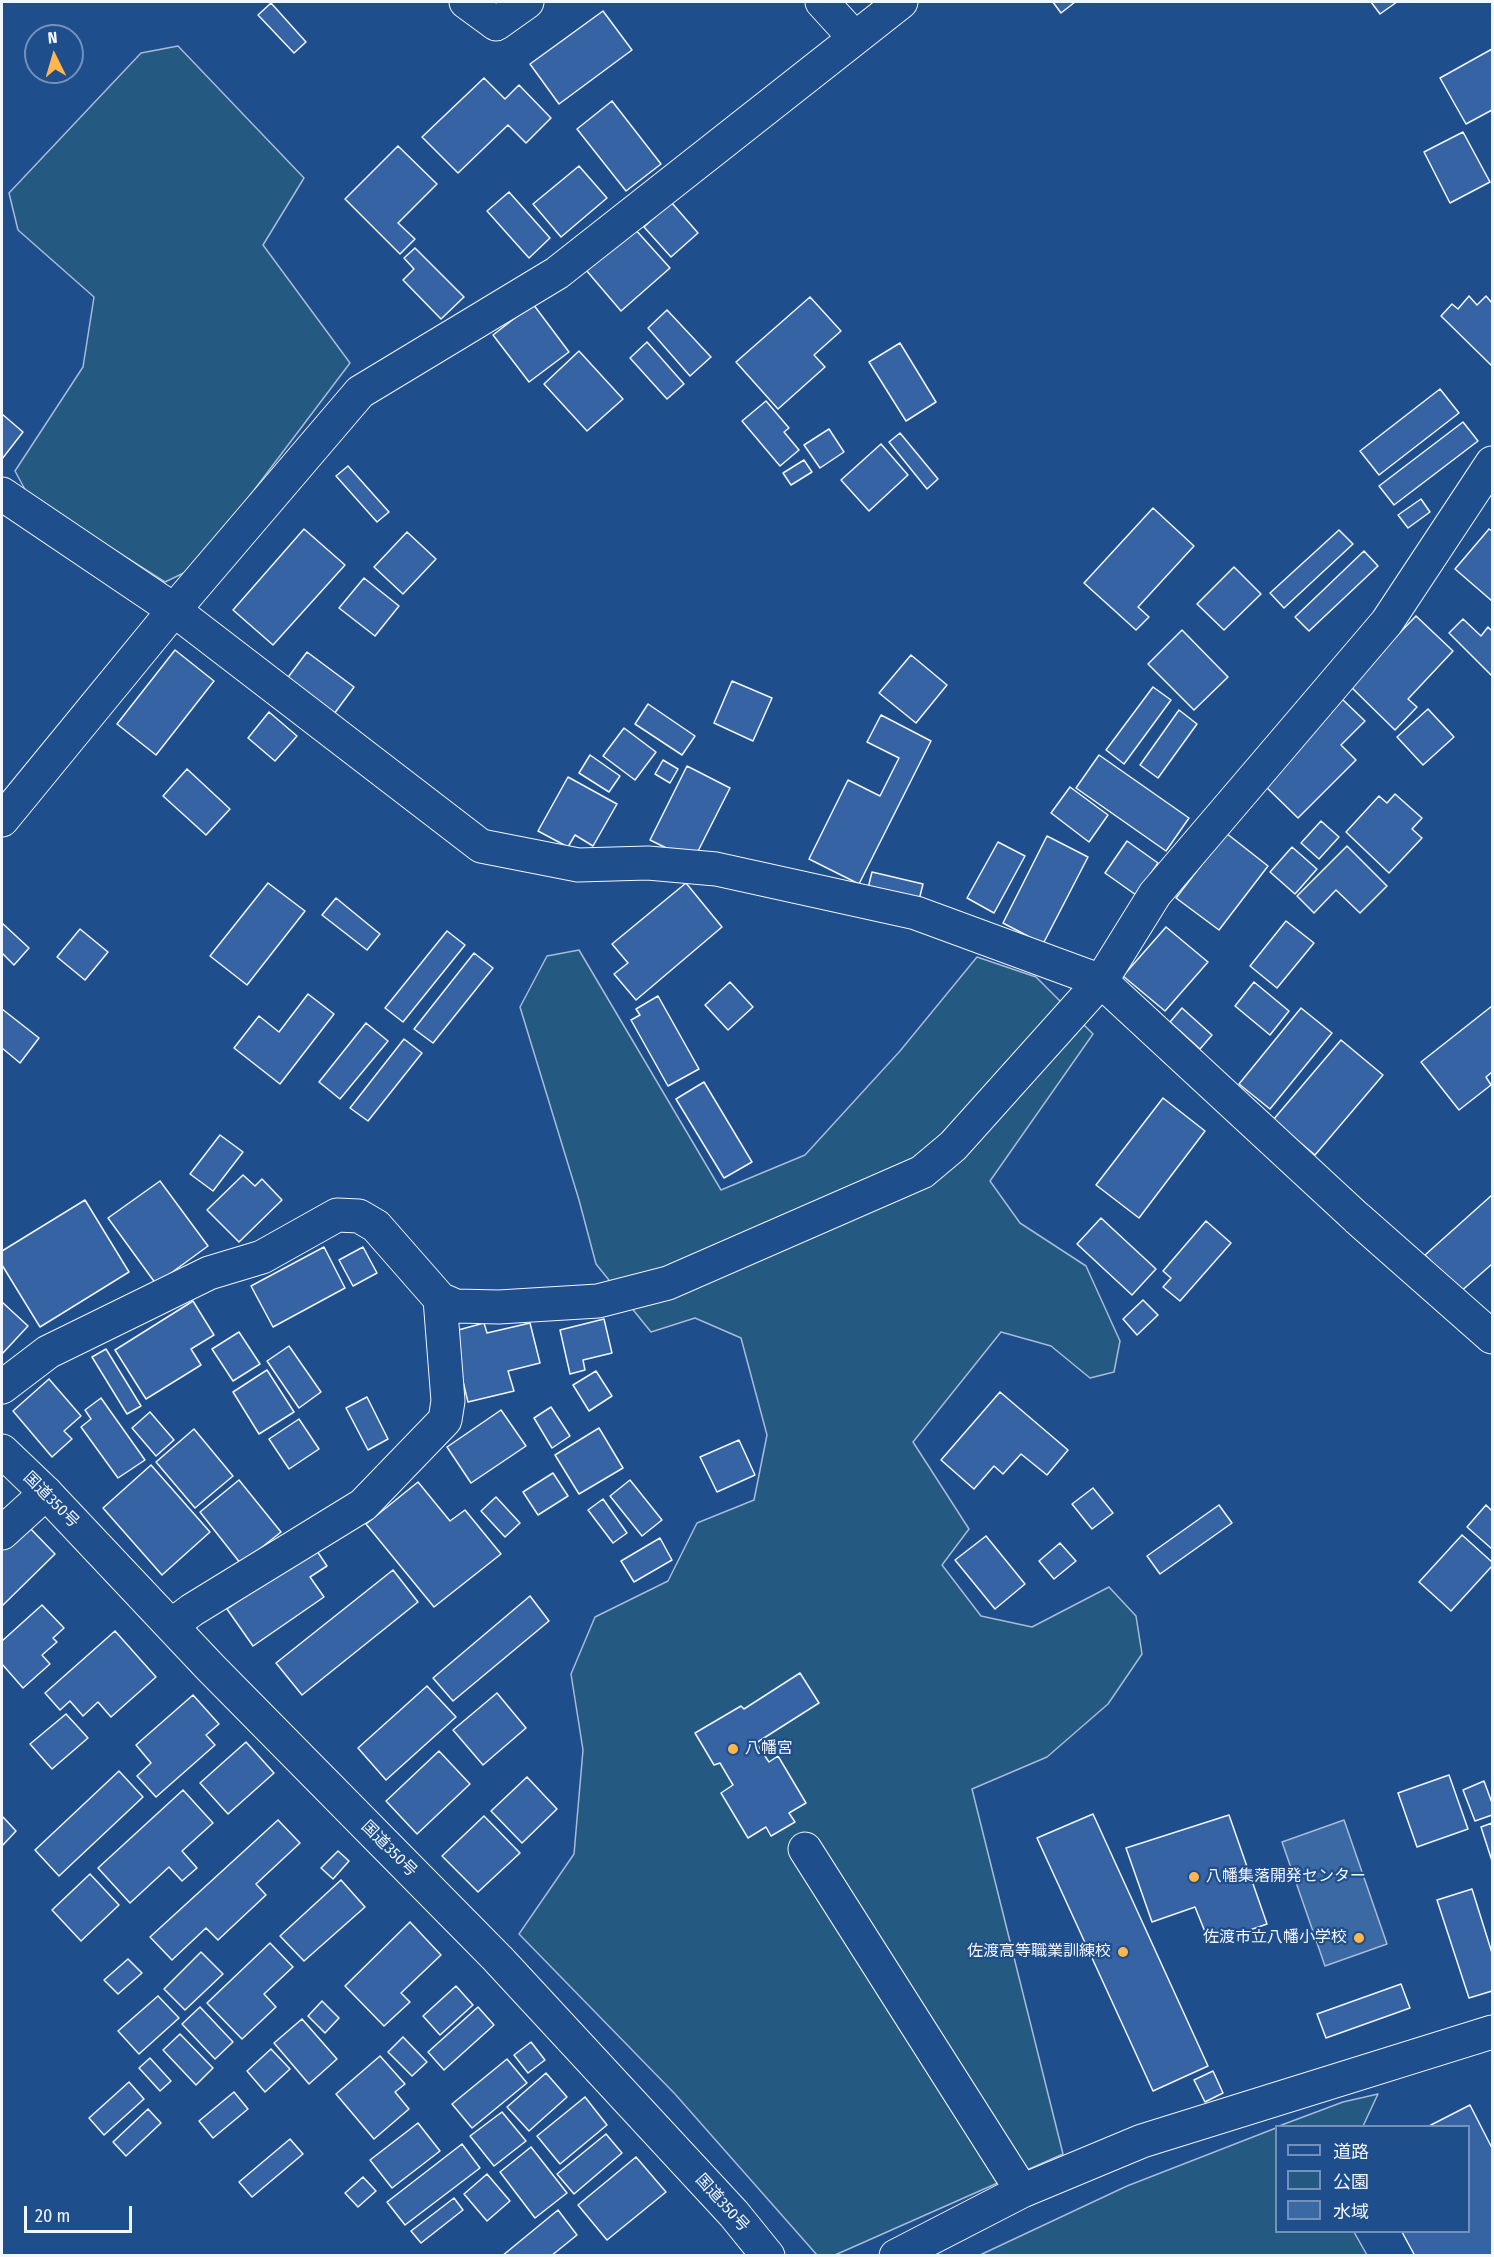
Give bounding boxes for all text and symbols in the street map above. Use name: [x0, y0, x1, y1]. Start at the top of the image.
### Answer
north arrow: [24, 24, 84, 84]
text: N: [47, 28, 58, 47]
street label: 国道350号: [19, 1468, 83, 1532]
place label: 八幡宮: [745, 1739, 793, 1759]
marker: 八幡宮: [726, 1742, 740, 1756]
street label: 国道350号: [357, 1817, 421, 1881]
place label: 八幡集落開発センター: [1206, 1867, 1366, 1887]
marker: 八幡集落開発センター: [1187, 1870, 1201, 1884]
place label: 佐渡市立八幡小学校: [1203, 1928, 1347, 1948]
marker: 佐渡市立八幡小学校: [1352, 1931, 1366, 1945]
place label: 佐渡高等職業訓練校: [967, 1942, 1111, 1962]
marker: 佐渡高等職業訓練校: [1116, 1945, 1130, 1959]
legend: [1275, 2125, 1470, 2233]
text: 道路: [1333, 2141, 1369, 2163]
street label: 国道350号: [691, 2170, 753, 2236]
text: 公園: [1333, 2171, 1369, 2193]
scale bar: [27, 2194, 135, 2232]
text: 水域: [1333, 2201, 1369, 2223]
text: 20 m: [35, 2205, 70, 2227]

